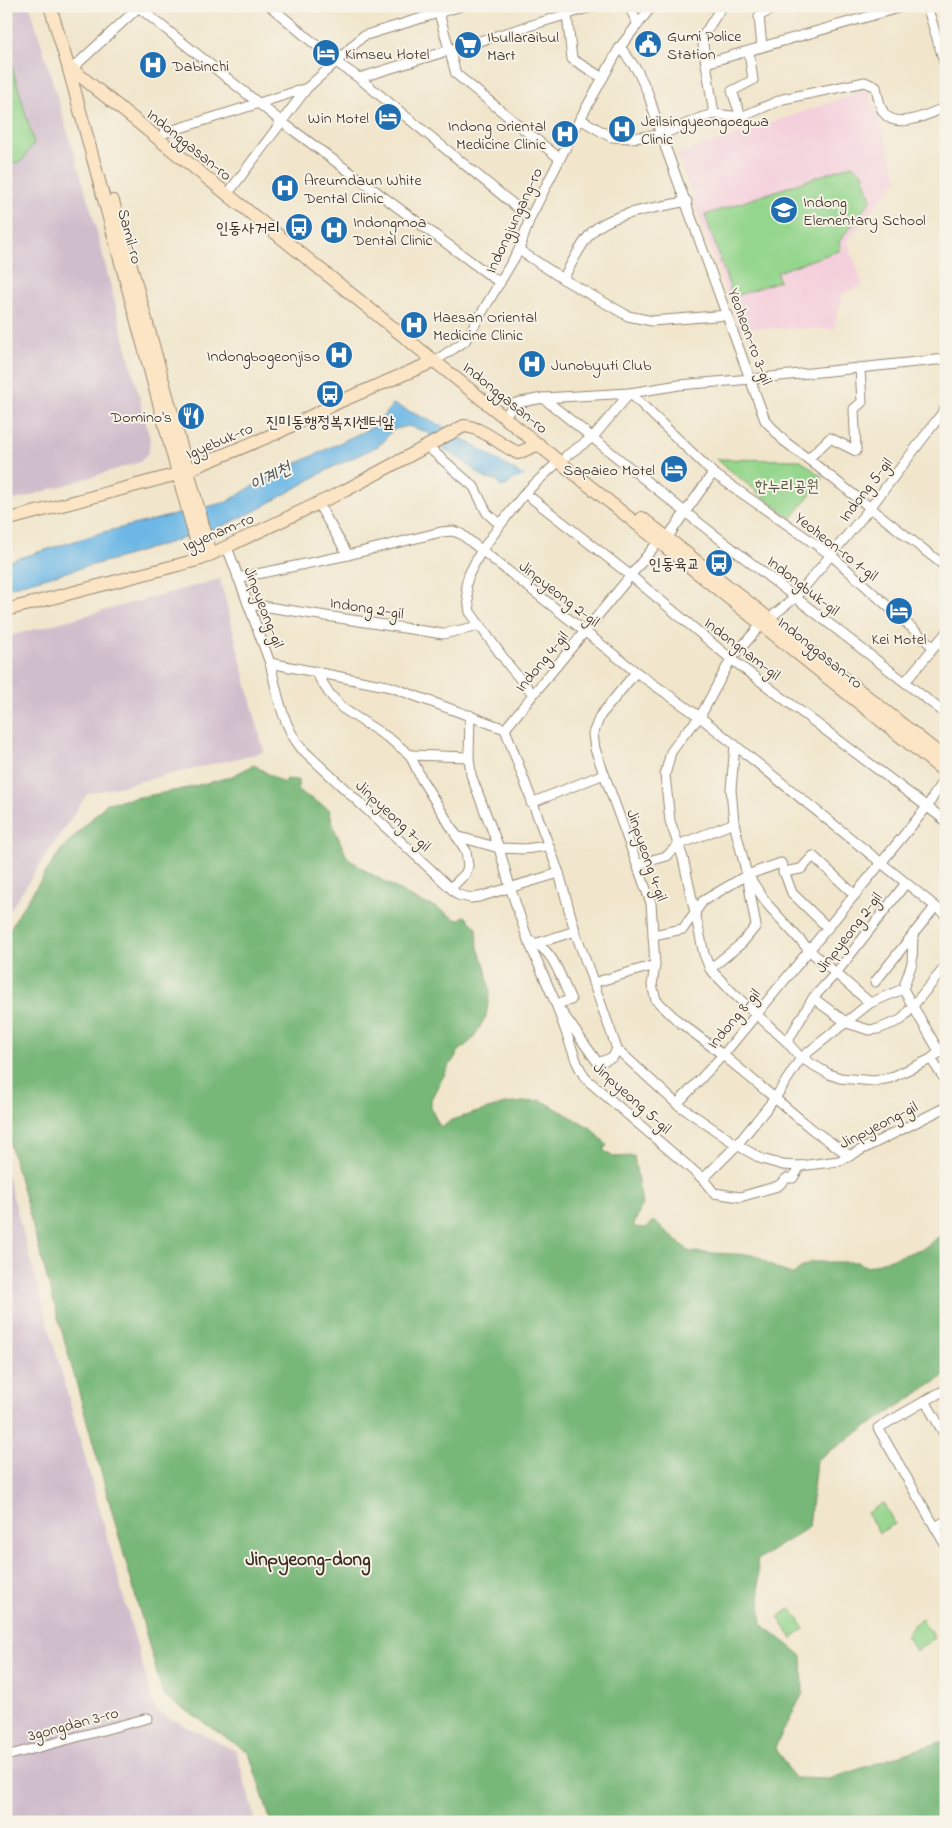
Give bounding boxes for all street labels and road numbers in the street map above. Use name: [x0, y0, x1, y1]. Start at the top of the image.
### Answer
street label: Indonggasan-ro: [141, 104, 237, 188]
street label: Indongjungang-ro: [480, 164, 550, 278]
street label: Samil-ro: [110, 206, 148, 267]
street label: Yeoheon-ro 3-gil: [720, 285, 778, 389]
street label: Indonggasan-ro: [457, 357, 553, 441]
street label: Igyebuk-ro: [182, 417, 257, 467]
street label: Indong 5-gil: [834, 453, 900, 528]
street label: Igyenam-ro: [179, 507, 258, 559]
street label: Yeoheon-ro 1-gil: [789, 507, 883, 588]
street label: Indongbuk-gil: [761, 550, 845, 623]
street label: Jinpyeong 2-gil: [513, 555, 605, 634]
street label: Jinpyeong-gil: [237, 563, 290, 652]
street label: Indong 2-gil: [328, 591, 406, 627]
street label: Indongnam-gil: [698, 612, 786, 687]
street label: Indonggasan-ro: [772, 612, 868, 696]
street label: Indong 4-gil: [510, 626, 576, 698]
street label: Jinpyeong 7-gil: [349, 775, 436, 858]
street label: Jinpyeong 4-gil: [619, 806, 673, 905]
street label: Jinpyeong 2-gil: [810, 887, 889, 979]
street label: Indong 8-gil: [702, 983, 767, 1055]
street label: Jinpyeong 5-gil: [587, 1057, 677, 1141]
street label: Jinpyeong-gil: [835, 1096, 923, 1156]
street label: 3gongdan 3-ro: [26, 1701, 121, 1749]

